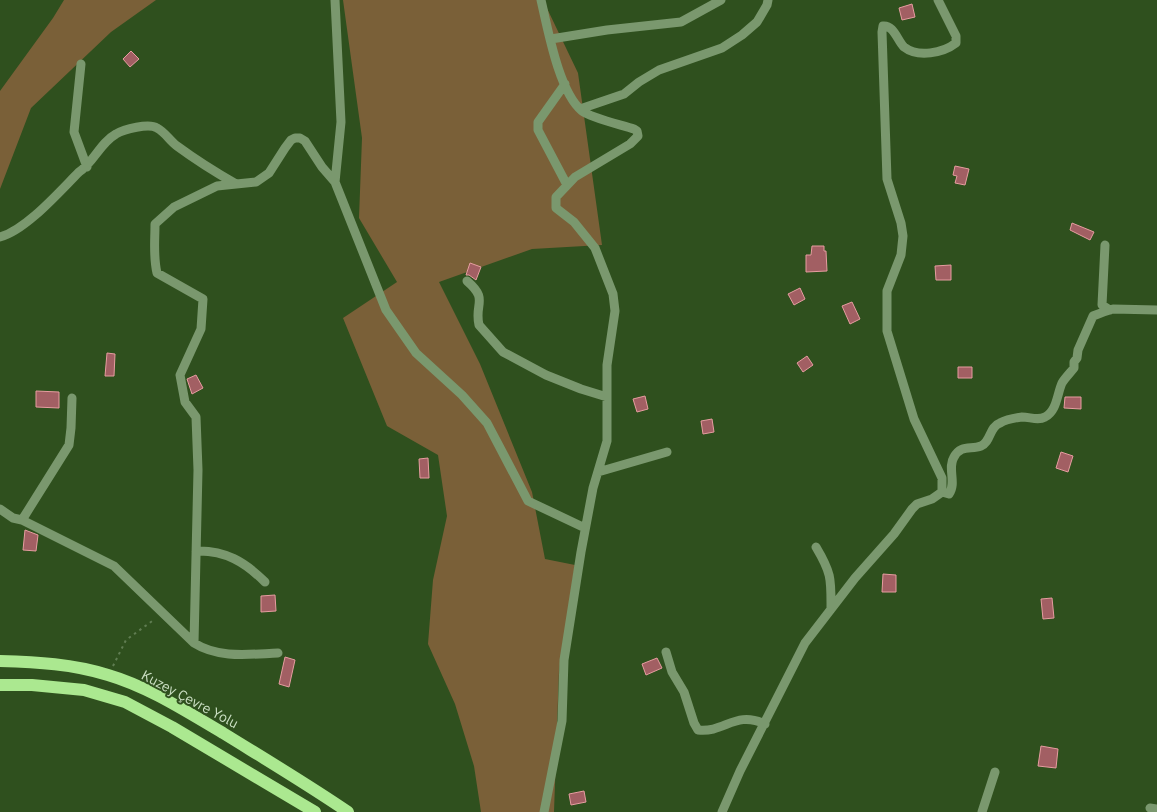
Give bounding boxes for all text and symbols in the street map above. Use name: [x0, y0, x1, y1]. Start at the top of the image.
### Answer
street label: Kuzey Çevre Yolu: [138, 666, 242, 732]

